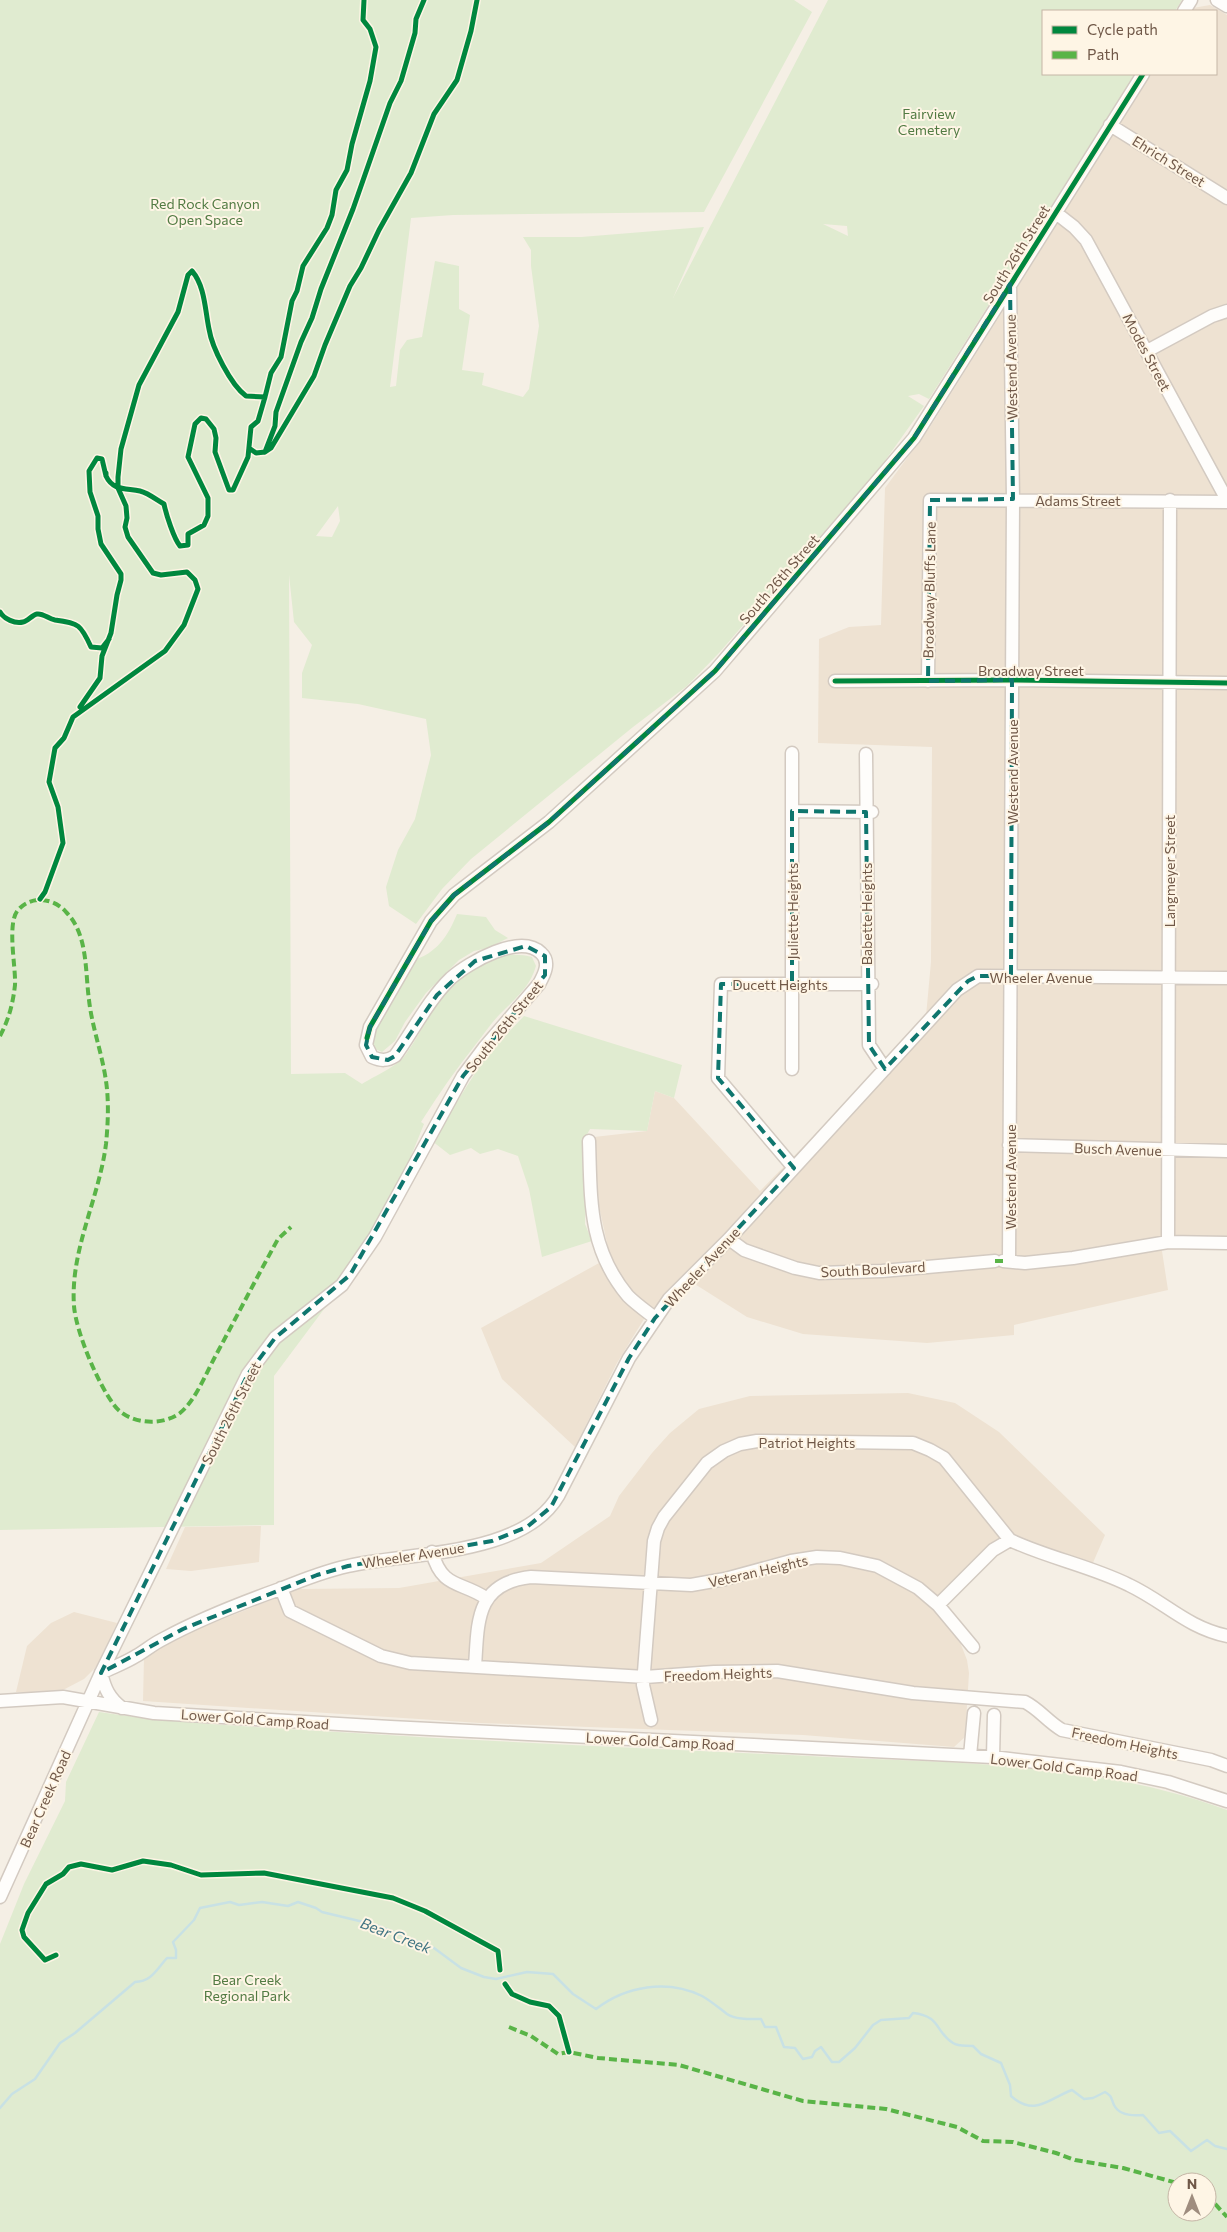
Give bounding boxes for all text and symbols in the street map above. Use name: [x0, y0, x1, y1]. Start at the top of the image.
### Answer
legend: [1042, 10, 1217, 75]
text: Cycle path: [1087, 20, 1158, 38]
text: Path: [1087, 45, 1119, 63]
park label: Fairview Cemetery: [898, 105, 960, 138]
street label: Ehrich Street: [1129, 132, 1209, 190]
park label: Red Rock Canyon Open Space: [150, 195, 260, 228]
street label: South 26th Street: [979, 201, 1053, 306]
street label: Modes Street: [1119, 310, 1175, 394]
street label: Westend Avenue: [1002, 314, 1020, 420]
street label: Adams Street: [1035, 492, 1121, 509]
street label: Broadway Bluffs Lane: [919, 521, 939, 659]
street label: South 26th Street: [735, 531, 823, 627]
street label: Broadway Street: [978, 662, 1084, 679]
street label: Westend Avenue: [1004, 719, 1021, 825]
street label: Langmeyer Street: [1161, 814, 1178, 927]
street label: Juliette Heights: [784, 863, 801, 959]
street label: Babette Heights: [858, 863, 875, 965]
street label: Wheeler Avenue: [990, 969, 1092, 986]
street label: Ducett Heights: [732, 976, 828, 993]
street label: South 26th Street: [462, 977, 546, 1075]
street label: Westend Avenue: [1002, 1124, 1019, 1230]
street label: Busch Avenue: [1074, 1139, 1162, 1159]
street label: Wheeler Avenue: [661, 1224, 743, 1310]
street label: South Boulevard: [820, 1258, 926, 1280]
street label: South 26th Street: [198, 1359, 264, 1467]
street label: Patriot Heights: [759, 1434, 855, 1451]
street label: Wheeler Avenue: [361, 1539, 465, 1571]
street label: Veteran Heights: [707, 1551, 809, 1591]
street label: Freedom Heights: [663, 1664, 773, 1684]
street label: Lower Gold Camp Road: [180, 1705, 330, 1733]
street label: Freedom Heights: [1070, 1723, 1180, 1763]
street label: Lower Gold Camp Road: [585, 1729, 735, 1753]
street label: Bear Creek Road: [16, 1748, 74, 1850]
street label: Lower Gold Camp Road: [989, 1750, 1139, 1784]
water label: Bear Creek: [358, 1913, 435, 1957]
park label: Bear Creek Regional Park: [204, 1971, 291, 2004]
north arrow: [1167, 2172, 1217, 2222]
text: N: [1187, 2175, 1197, 2192]

